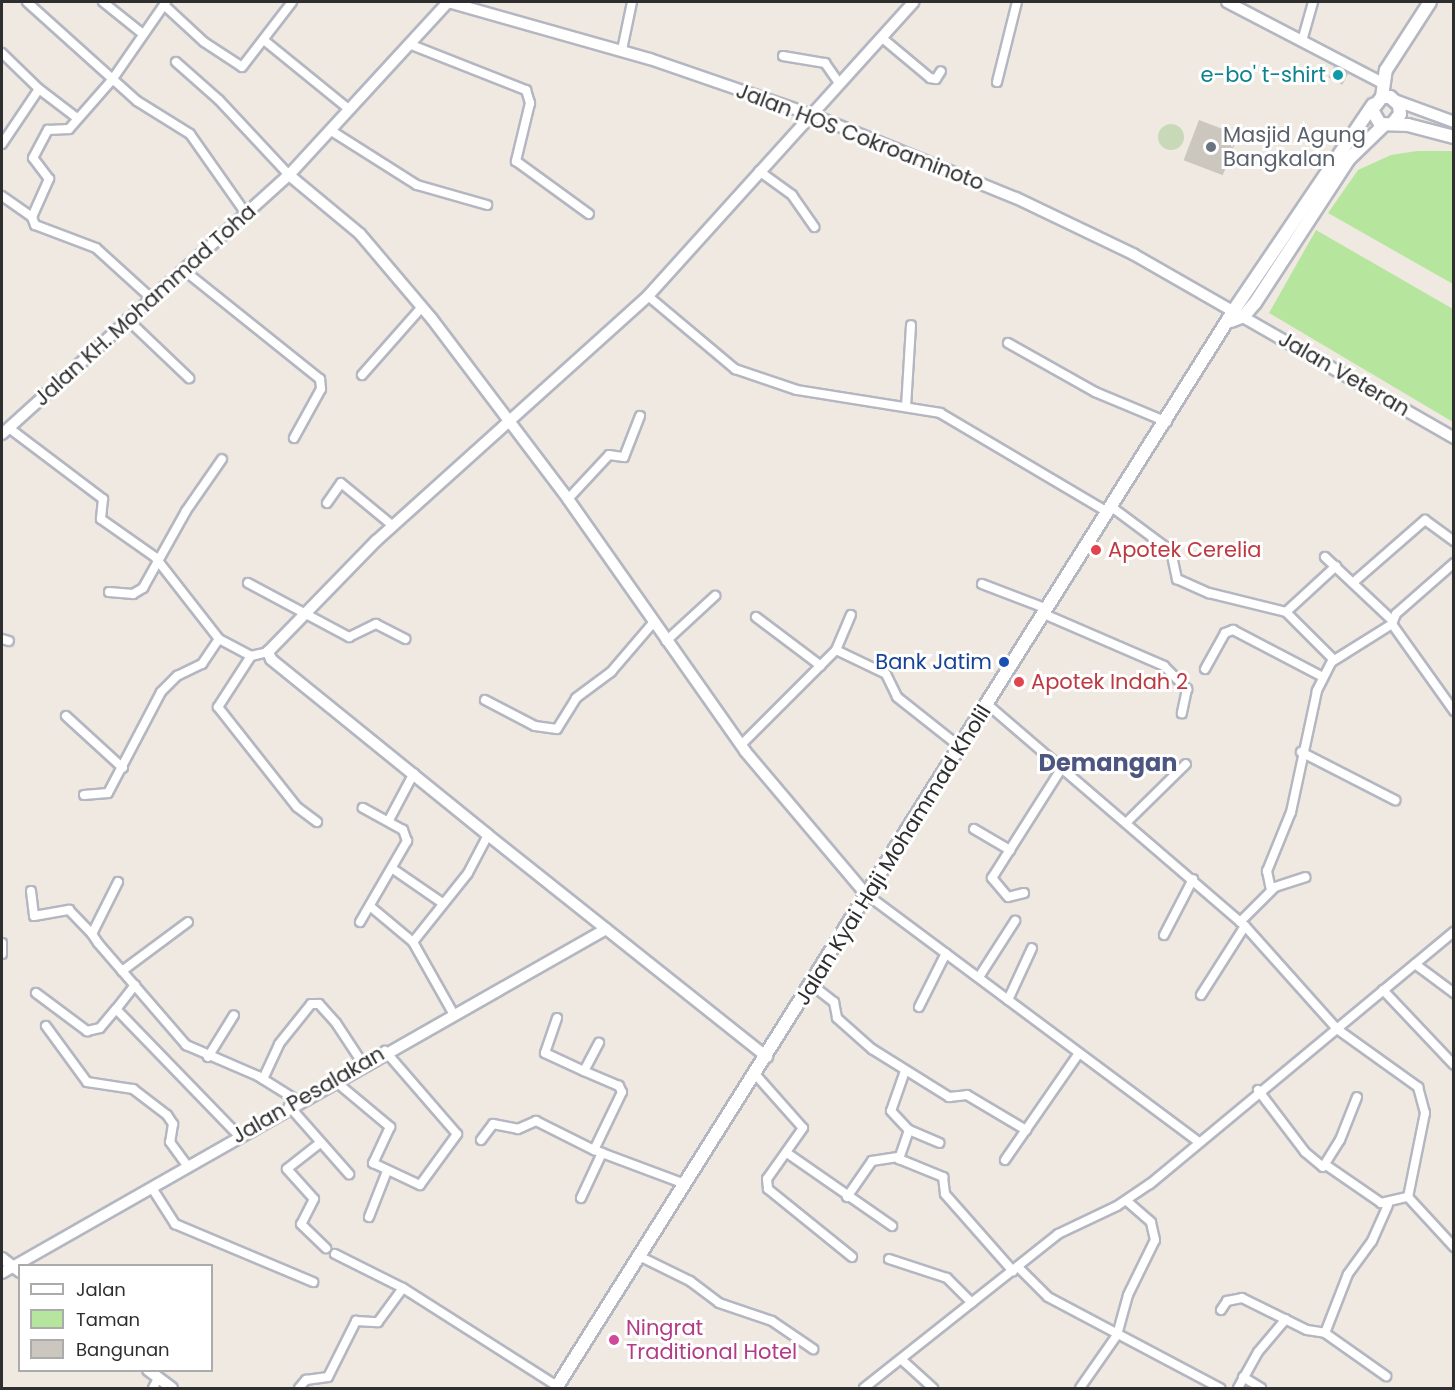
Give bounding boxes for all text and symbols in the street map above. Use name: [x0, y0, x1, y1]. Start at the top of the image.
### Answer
place label: e-bo' t-shirt: [1201, 62, 1326, 88]
marker: e-bo' t-shirt: [1331, 68, 1345, 82]
street label: Jalan HOS Cokroaminoto: [733, 78, 987, 196]
place label: Masjid Agung Bangkalan: [1223, 122, 1366, 172]
marker: Masjid Agung Bangkalan: [1204, 140, 1218, 154]
street label: Jalan KH. Mohammad Toha: [29, 199, 261, 411]
street label: Jalan Veteran: [1274, 326, 1414, 422]
place label: Apotek Cerelia: [1108, 537, 1261, 563]
marker: Apotek Cerelia: [1089, 543, 1103, 557]
place label: Bank Jatim: [875, 649, 992, 675]
marker: Bank Jatim: [997, 655, 1011, 669]
place label: Apotek Indah 2: [1031, 669, 1188, 695]
marker: Apotek Indah 2: [1012, 675, 1026, 689]
street label: Jalan Kyai Haji Mohammad Kholil: [790, 700, 996, 1010]
district label: Demangan: [1039, 749, 1177, 777]
street label: Jalan Pesalakan: [227, 1041, 389, 1149]
legend: [18, 1264, 213, 1372]
text: Jalan: [76, 1277, 126, 1302]
text: Taman: [76, 1307, 140, 1332]
place label: Ningrat Traditional Hotel: [626, 1315, 797, 1365]
marker: Ningrat Traditional Hotel: [607, 1333, 621, 1347]
text: Bangunan: [76, 1337, 170, 1362]

